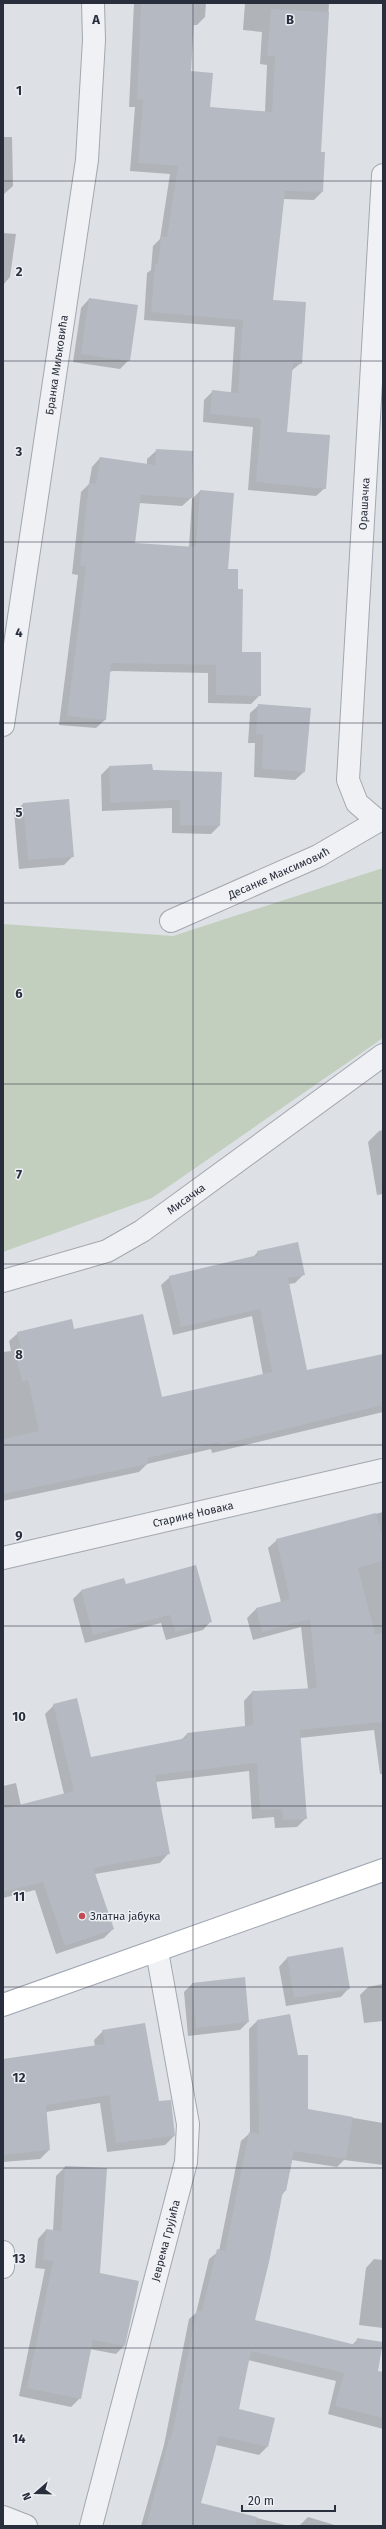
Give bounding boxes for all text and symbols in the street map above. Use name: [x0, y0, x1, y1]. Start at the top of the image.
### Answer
text: A: [91, 12, 100, 27]
text: B: [286, 12, 294, 27]
text: 1: [16, 83, 22, 98]
text: 2: [16, 264, 23, 279]
street label: Бранка Миљковића: [43, 314, 71, 416]
text: 3: [15, 444, 23, 459]
street label: Орашачка: [356, 477, 372, 530]
text: 4: [15, 625, 23, 640]
text: 5: [16, 805, 23, 820]
street label: Десанке Максимовић: [225, 845, 332, 902]
text: 6: [15, 986, 23, 1001]
text: 7: [16, 1167, 22, 1182]
street label: Мисачка: [165, 1181, 208, 1217]
text: 8: [15, 1347, 23, 1362]
street label: Старине Новака: [152, 1499, 235, 1530]
text: 9: [15, 1528, 23, 1543]
text: 10: [12, 1709, 26, 1724]
text: 11: [13, 1889, 25, 1904]
place label: Златна јабука: [90, 1910, 161, 1923]
marker: Златна јабука: [77, 1911, 87, 1921]
text: 12: [13, 2070, 26, 2085]
street label: Јеврема Грујића: [149, 2198, 183, 2283]
text: 13: [13, 2251, 26, 2266]
text: 14: [12, 2431, 26, 2446]
north arrow: [16, 2473, 56, 2513]
scale bar: [242, 2487, 335, 2513]
text: N: [20, 2491, 34, 2502]
text: 20 m: [248, 2494, 274, 2508]

